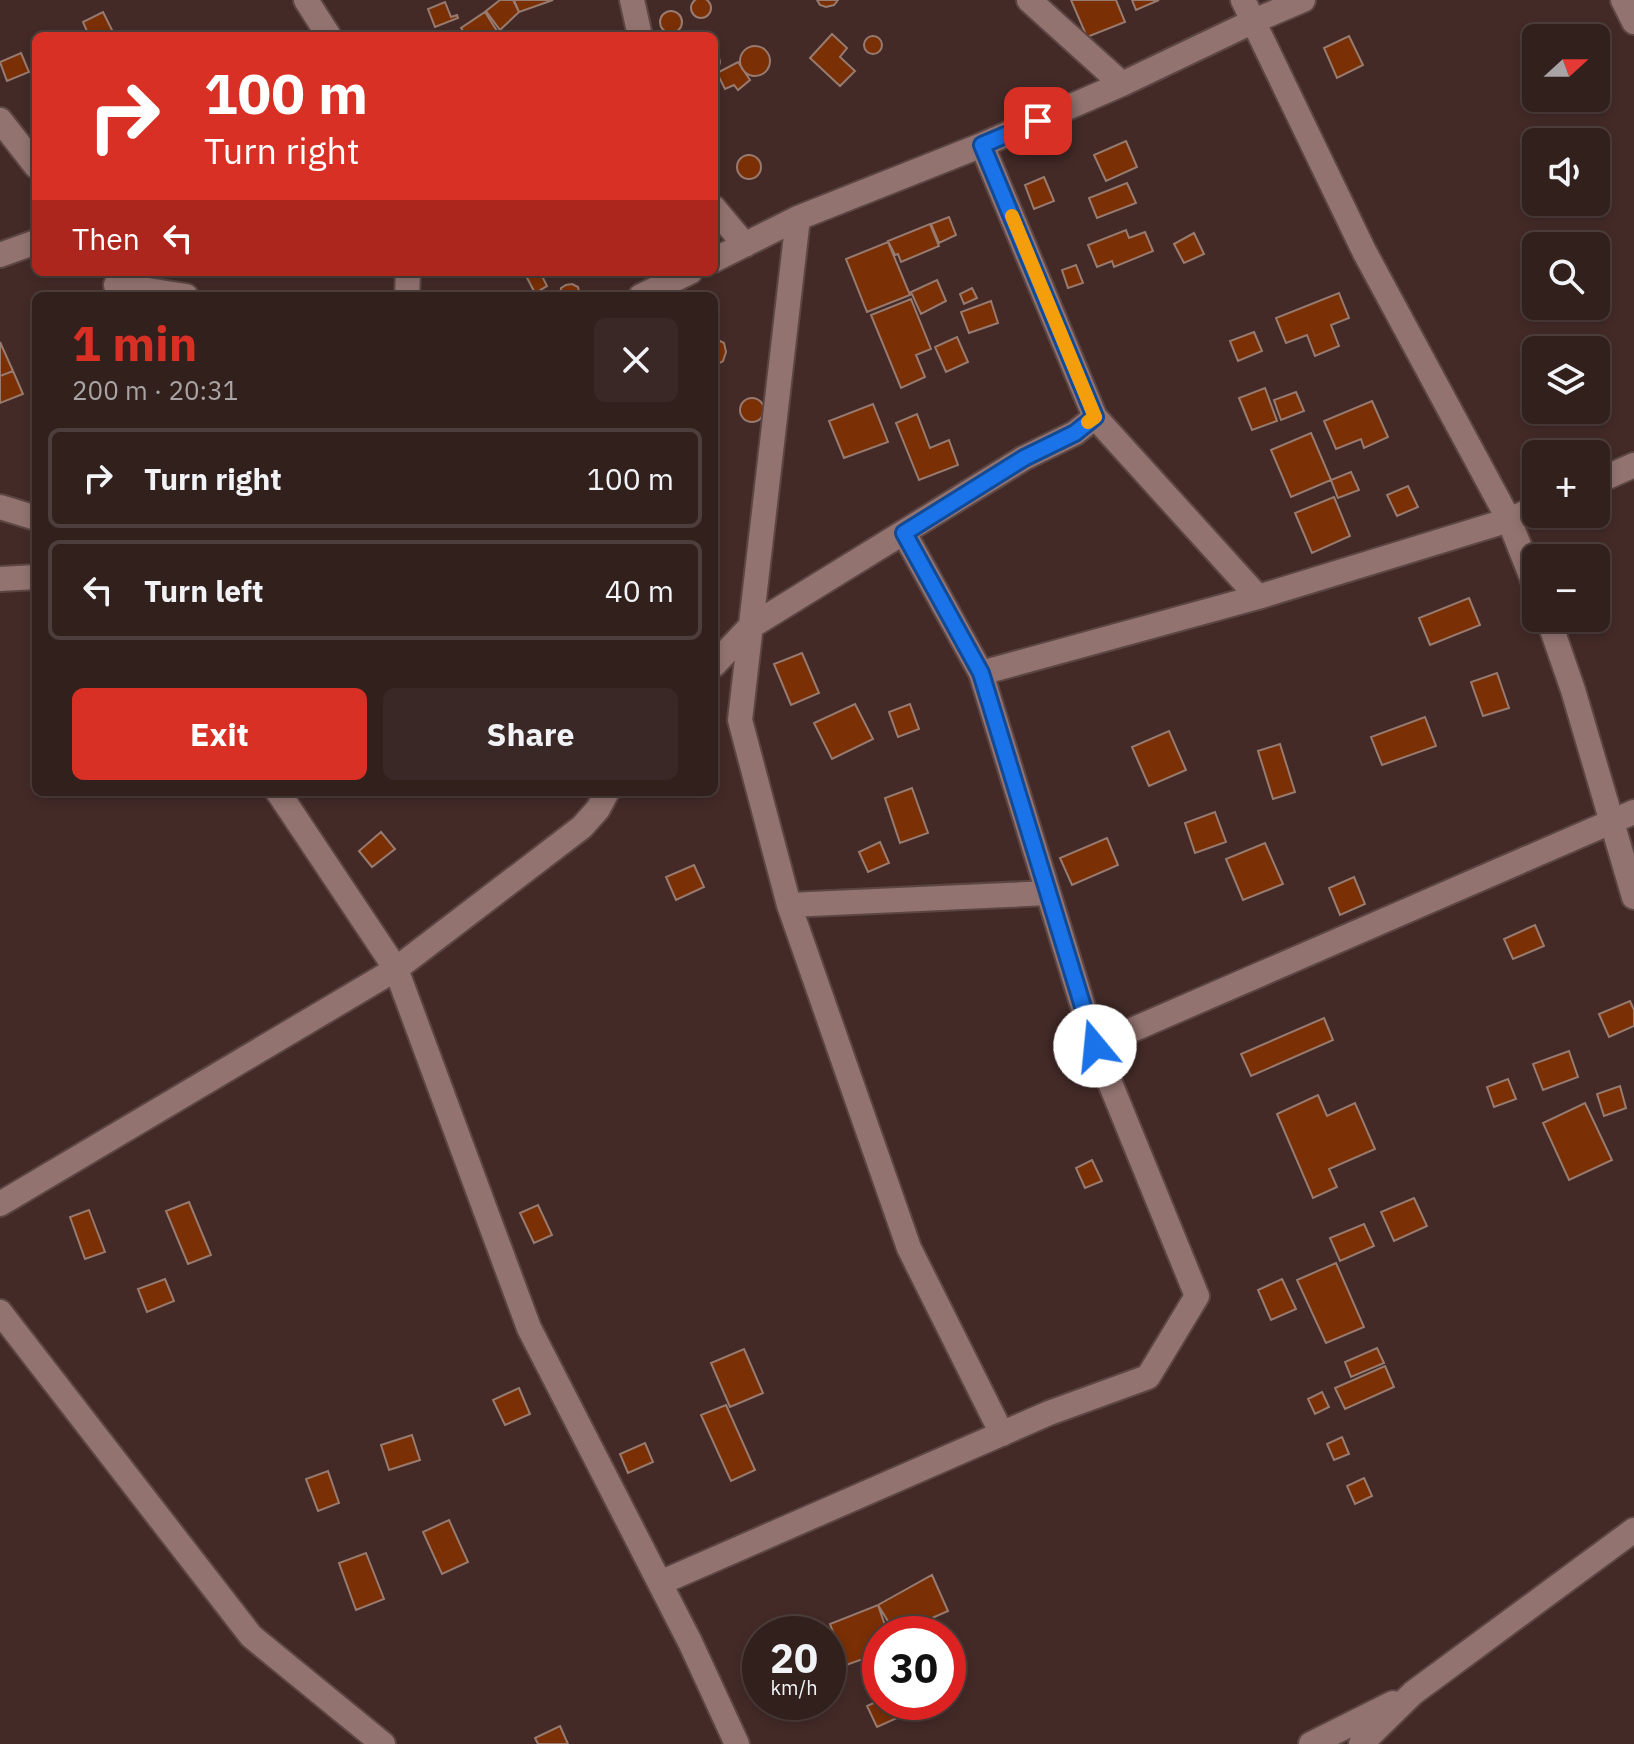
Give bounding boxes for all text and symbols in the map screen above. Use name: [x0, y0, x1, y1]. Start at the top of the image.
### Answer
north arrow: [1522, 24, 1610, 112]
map controls: [1522, 24, 1610, 632]
text: 100 m: [204, 57, 368, 129]
icon: right: [72, 64, 176, 168]
pin: [1004, 87, 1072, 155]
icon: arrive: [1016, 99, 1060, 143]
text: Turn right: [204, 127, 360, 174]
button: sound: [1522, 128, 1610, 216]
icon: left: [156, 216, 200, 260]
text: Then: [72, 219, 140, 258]
button: search: [1522, 232, 1610, 320]
text: 1 min: [72, 312, 197, 374]
button: close: [594, 318, 678, 402]
button: layers: [1522, 336, 1610, 424]
text: 200 m · 20:31: [72, 373, 238, 407]
button: +: [1522, 440, 1610, 528]
icon: right: [76, 456, 120, 500]
text: Turn right: [144, 459, 282, 498]
text: 100 m: [587, 459, 674, 498]
button: −: [1522, 544, 1610, 632]
icon: left: [76, 568, 120, 612]
text: Turn left: [144, 571, 263, 610]
text: 40 m: [605, 571, 674, 610]
button: Exit: [72, 688, 367, 780]
button: Share: [383, 688, 678, 780]
position arrow: [1053, 1004, 1137, 1088]
speed limit sign: 30: [862, 1616, 966, 1720]
text: 20: [770, 1632, 818, 1684]
text: km/h: [770, 1674, 818, 1701]

